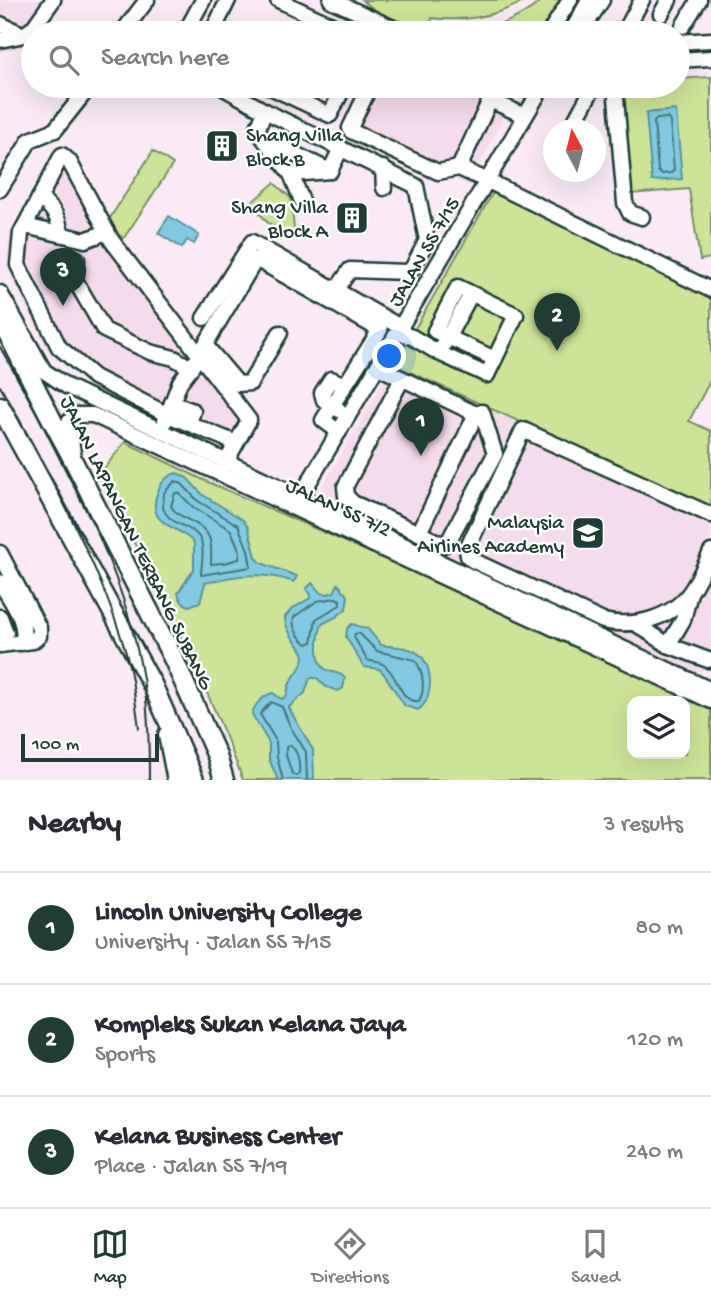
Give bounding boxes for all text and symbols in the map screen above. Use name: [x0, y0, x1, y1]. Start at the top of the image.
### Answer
search box: [21, 21, 690, 98]
icon: search: [45, 41, 83, 79]
text: Search here: [101, 44, 229, 75]
north arrow: [543, 119, 606, 182]
place label: Shang Villa Block B: [245, 125, 344, 174]
building icon: Shang Villa Block B: [203, 127, 241, 165]
street label: JALAN SS 7/15: [385, 194, 467, 312]
place label: Shang Villa Block A: [231, 197, 330, 246]
building icon: Shang Villa Block A: [333, 199, 371, 237]
pin: 3: [40, 248, 86, 306]
pin: 2: [534, 293, 580, 351]
your location: [372, 339, 406, 373]
street label: JALAN LAPANGAN TERBANG SUBANG: [53, 393, 217, 695]
pin: 1: [398, 398, 444, 456]
street label: JALAN SS 7/2: [281, 474, 394, 544]
place label: Malaysia Airlines Academy: [417, 512, 565, 561]
school or university icon: Malaysia Airlines Academy: [569, 514, 607, 552]
map controls: [627, 696, 690, 759]
button: layers: [627, 696, 690, 759]
scale bar: [21, 731, 159, 763]
text: 100 m: [32, 734, 79, 757]
text: Nearby: [28, 808, 121, 843]
text: 3 results: [603, 812, 683, 839]
text: Lincoln University College: [95, 899, 362, 930]
text: 1: [46, 915, 56, 942]
text: 80 m: [636, 915, 683, 942]
text: University · Jalan SS 7/15: [95, 930, 331, 957]
text: Kompleks Sukan Kelana Jaya: [95, 1011, 406, 1042]
text: 2: [45, 1027, 57, 1054]
text: 120 m: [628, 1027, 683, 1054]
text: Sports: [95, 1042, 155, 1069]
text: Kelana Business Center: [95, 1123, 341, 1154]
text: 3: [45, 1139, 57, 1166]
text: 240 m: [626, 1139, 683, 1166]
text: Place · Jalan SS 7/19: [95, 1154, 288, 1181]
tab: Map: [91, 1225, 129, 1290]
tab: Directions: [312, 1225, 389, 1290]
tab: Saved: [571, 1225, 620, 1290]

